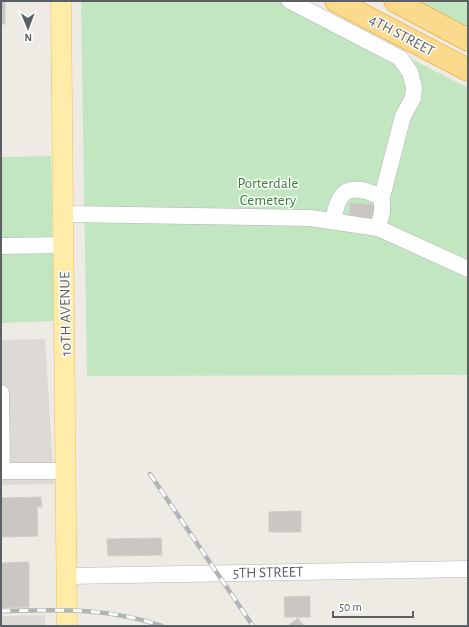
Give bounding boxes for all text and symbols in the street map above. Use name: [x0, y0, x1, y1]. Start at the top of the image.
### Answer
north arrow: [8, 8, 48, 48]
street label: 4TH STREET: [367, 12, 437, 59]
text: N: [24, 32, 32, 43]
park label: Porterdale Cemetery: [238, 176, 299, 208]
street label: 10TH AVENUE: [57, 272, 74, 356]
street label: 5TH STREET: [233, 564, 304, 581]
scale bar: [333, 593, 413, 619]
text: 50 m: [339, 601, 362, 613]

